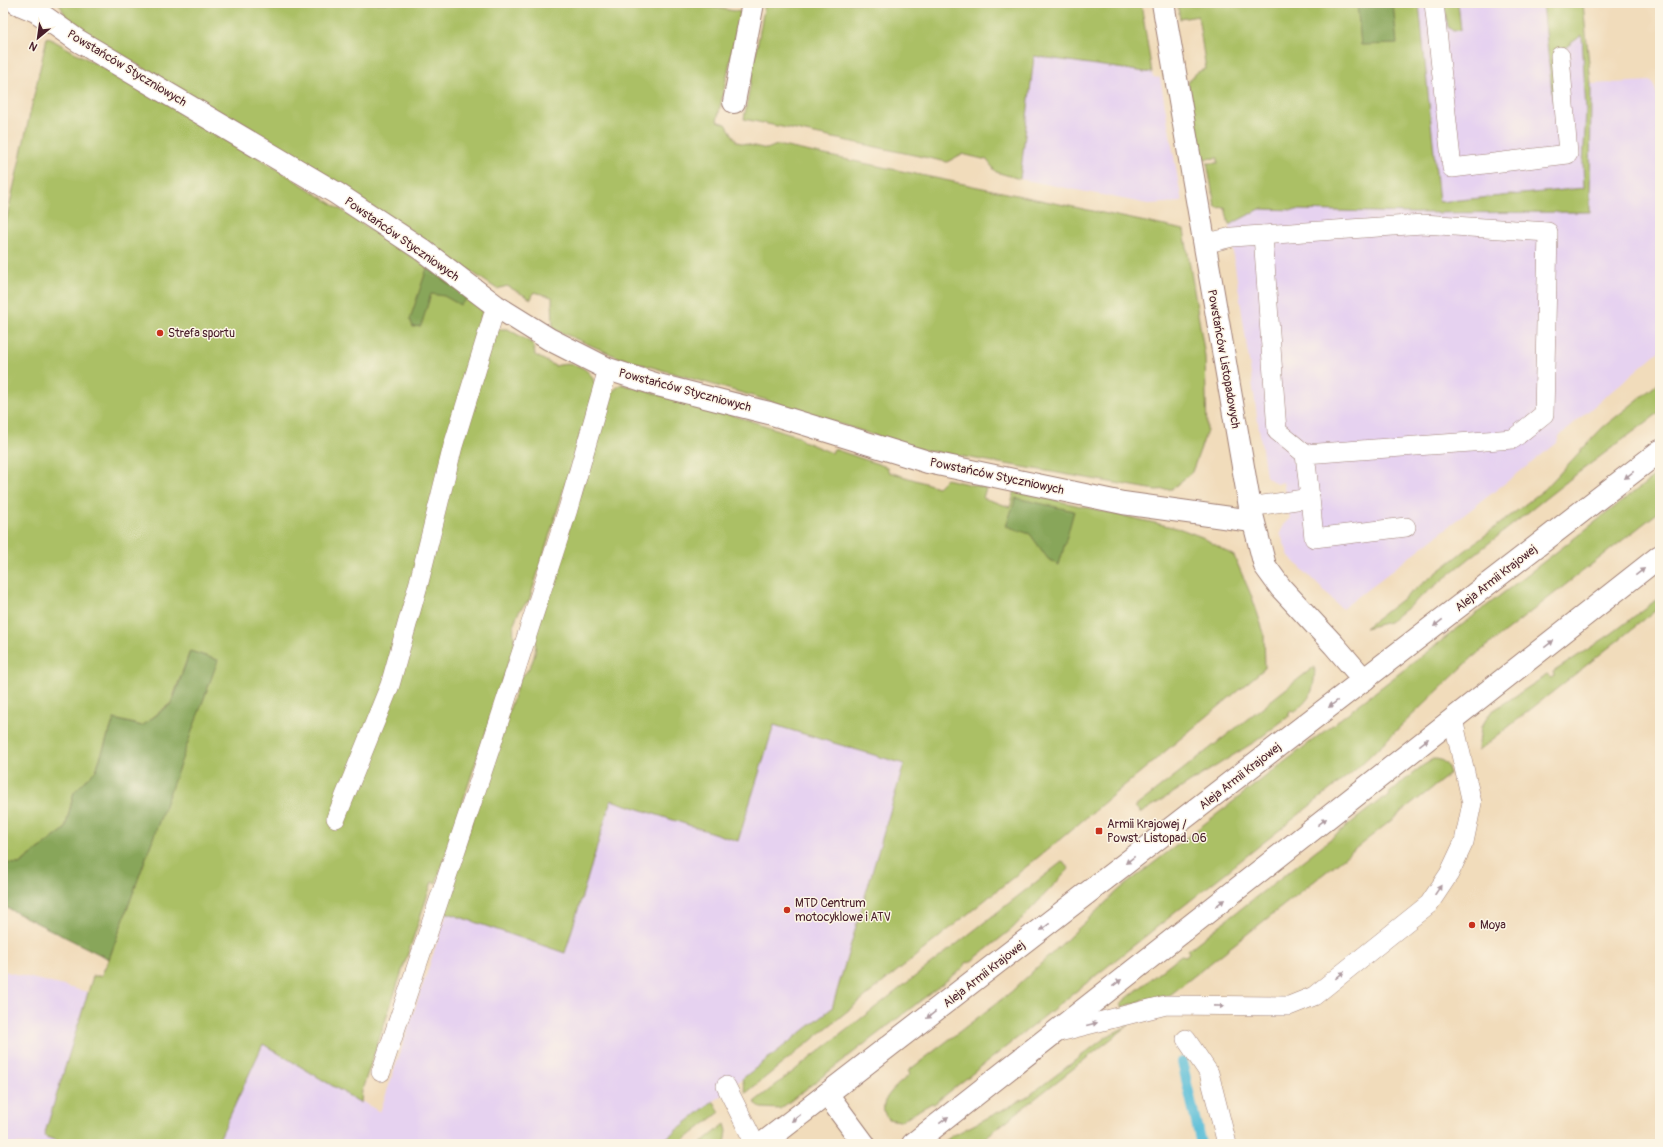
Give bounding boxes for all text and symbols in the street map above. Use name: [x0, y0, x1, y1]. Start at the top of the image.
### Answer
north arrow: [18, 18, 58, 58]
street label: Powstańców Styczniowych: [64, 27, 189, 110]
text: N: [26, 39, 40, 54]
street label: Powstańców Styczniowych: [341, 194, 462, 285]
street label: Powstańców Listopadowych: [1204, 288, 1243, 430]
place label: Strefa sportu: [168, 326, 235, 341]
marker: Strefa sportu: [155, 328, 165, 338]
street label: Powstańców Styczniowych: [617, 366, 753, 416]
street label: Powstańców Styczniowych: [929, 455, 1066, 498]
one-way arrow: [1624, 471, 1635, 479]
street label: Aleja Armii Krajowej: [1452, 542, 1541, 615]
one-way arrow: [1635, 568, 1646, 576]
one-way arrow: [1432, 619, 1443, 627]
one-way arrow: [1543, 639, 1554, 648]
one-way arrow: [1328, 700, 1339, 708]
one-way arrow: [1419, 738, 1430, 746]
street label: Aleja Armii Krajowej: [1196, 740, 1285, 813]
place label: Armii Krajowej / Powst. Listopad. 06: [1107, 817, 1207, 846]
one-way arrow: [1317, 818, 1328, 827]
marker: Armii Krajowej / Powst. Listopad. 06: [1094, 826, 1104, 836]
one-way arrow: [1125, 856, 1136, 864]
one-way arrow: [1434, 885, 1442, 896]
place label: MTD Centrum motocyklowe i ATV: [795, 896, 891, 925]
one-way arrow: [1214, 898, 1225, 907]
marker: MTD Centrum motocyklowe i ATV: [782, 905, 792, 915]
place label: Moya: [1480, 918, 1506, 933]
marker: Moya: [1467, 920, 1477, 930]
one-way arrow: [1039, 922, 1050, 931]
street label: Aleja Armii Krajowej: [940, 938, 1029, 1011]
one-way arrow: [1335, 970, 1346, 979]
one-way arrow: [1112, 979, 1123, 987]
one-way arrow: [1213, 1003, 1226, 1009]
one-way arrow: [926, 1011, 936, 1019]
one-way arrow: [1085, 1020, 1098, 1026]
one-way arrow: [791, 1114, 801, 1122]
one-way arrow: [938, 1116, 949, 1124]

